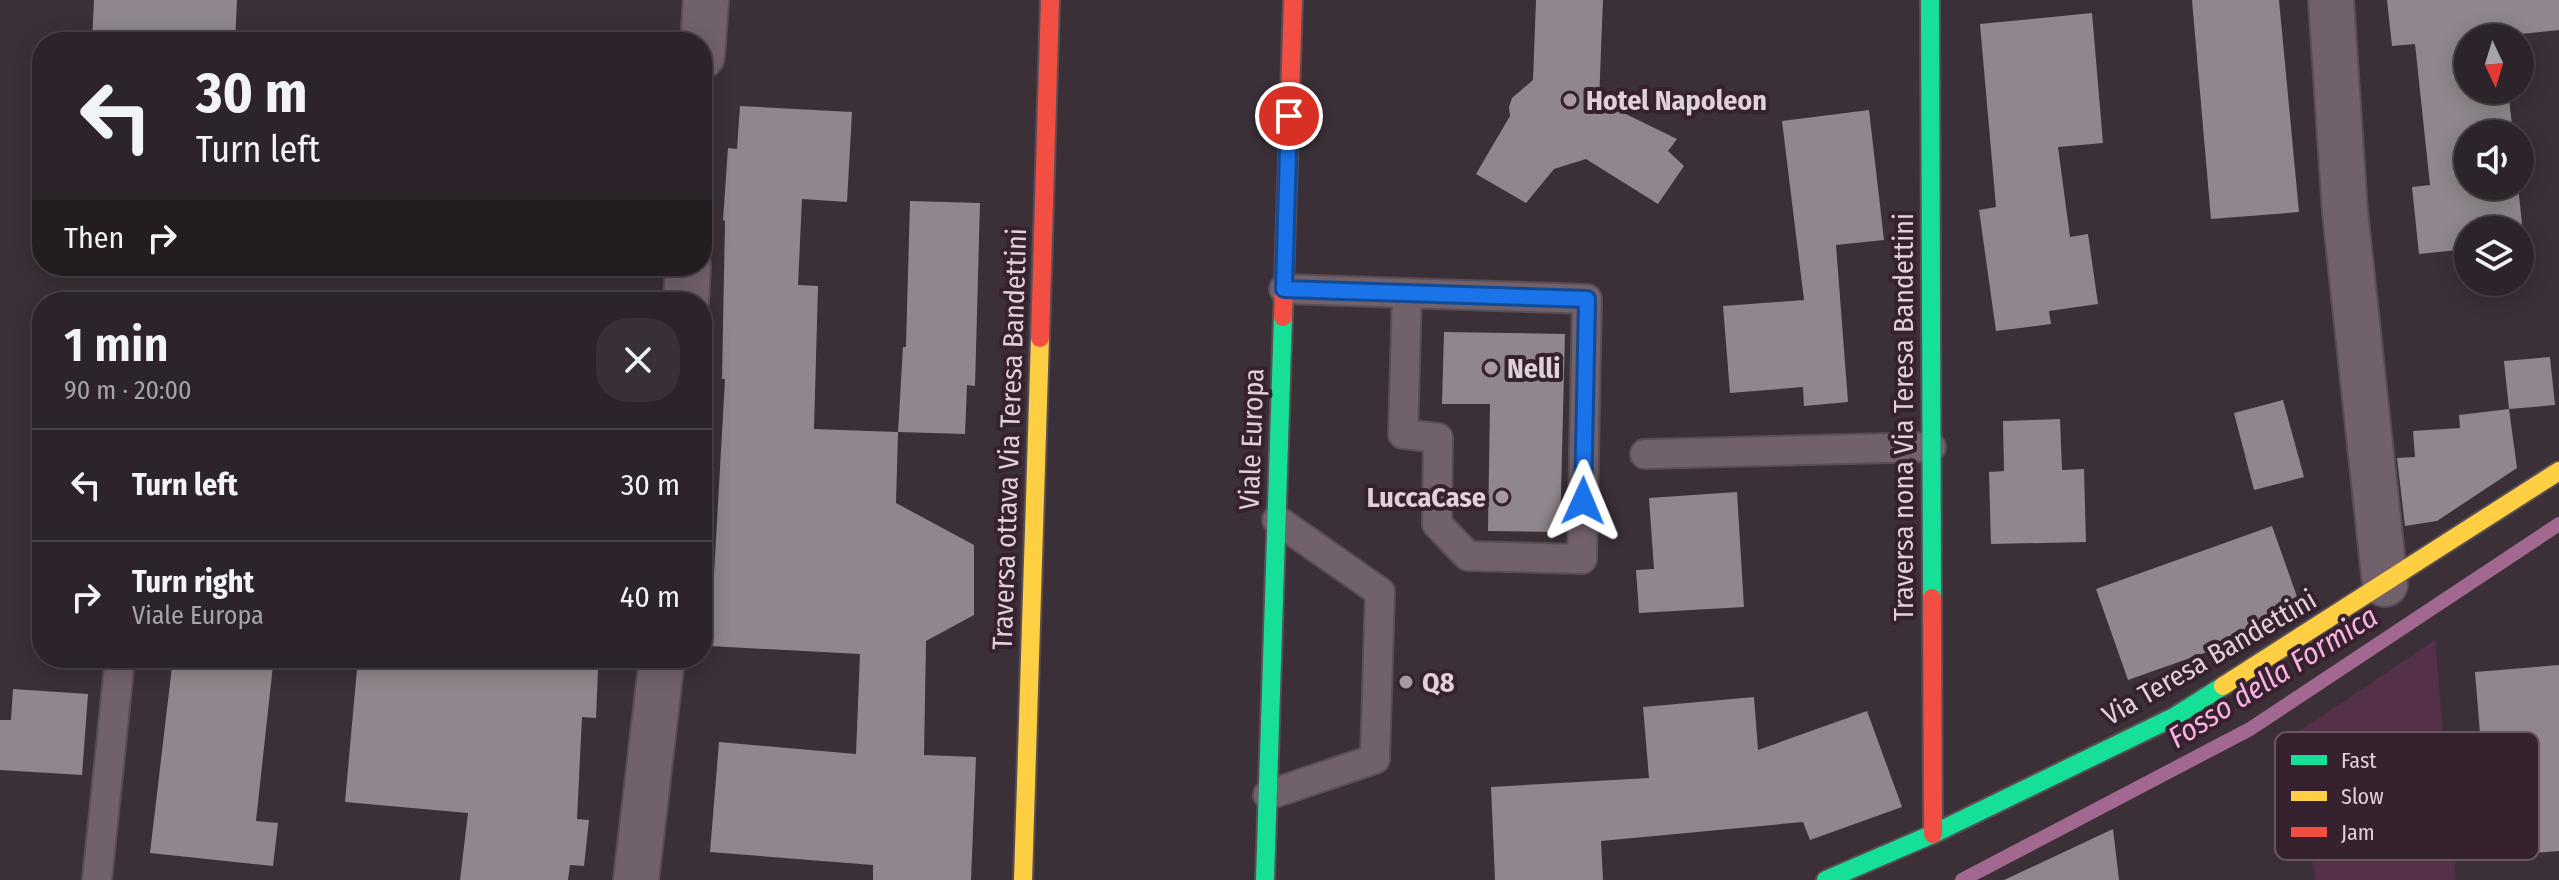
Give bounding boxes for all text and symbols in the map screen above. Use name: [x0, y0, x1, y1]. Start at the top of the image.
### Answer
north arrow: [2454, 24, 2534, 104]
map controls: [2454, 24, 2534, 296]
text: 30 m: [196, 60, 307, 127]
icon: left: [64, 64, 168, 168]
pin: [1255, 82, 1323, 150]
place label: Hotel Napoleon: [1586, 84, 1767, 117]
marker: Hotel Napoleon: [1561, 91, 1579, 109]
icon: arrive: [1267, 94, 1311, 138]
button: sound: [2454, 120, 2534, 200]
text: Turn left: [196, 128, 320, 172]
street label: Traversa nona Via Teresa Bandettini: [1887, 213, 1920, 621]
icon: right: [140, 216, 184, 260]
button: layers: [2454, 216, 2534, 296]
text: Then: [64, 220, 124, 256]
street label: Traversa ottava Via Teresa Bandettini: [986, 228, 1033, 650]
text: 1 min: [64, 316, 169, 374]
button: close: [596, 318, 680, 402]
place label: Nelli: [1507, 352, 1561, 385]
marker: Nelli: [1482, 359, 1500, 377]
street label: Viale Europa: [1233, 368, 1270, 510]
text: 90 m · 20:00: [64, 375, 192, 406]
position arrow: [1541, 459, 1625, 543]
icon: left: [64, 463, 108, 507]
text: Turn left: [132, 467, 238, 503]
text: 30 m: [621, 467, 680, 503]
place label: LuccaCase: [1367, 481, 1486, 514]
marker: LuccaCase: [1493, 488, 1511, 506]
text: Turn right: [132, 564, 254, 600]
icon: right: [64, 575, 108, 619]
text: 40 m: [620, 579, 680, 615]
street label: Via Teresa Bandettini: [2096, 583, 2322, 732]
water label: Fosso della Formica: [2162, 598, 2384, 756]
text: Viale Europa: [132, 600, 264, 631]
place label: Q8: [1422, 666, 1455, 699]
marker: Q8: [1397, 673, 1415, 691]
legend: [2275, 732, 2539, 860]
text: Fast: [2341, 747, 2377, 774]
text: Slow: [2341, 783, 2384, 810]
text: Jam: [2341, 819, 2375, 846]

